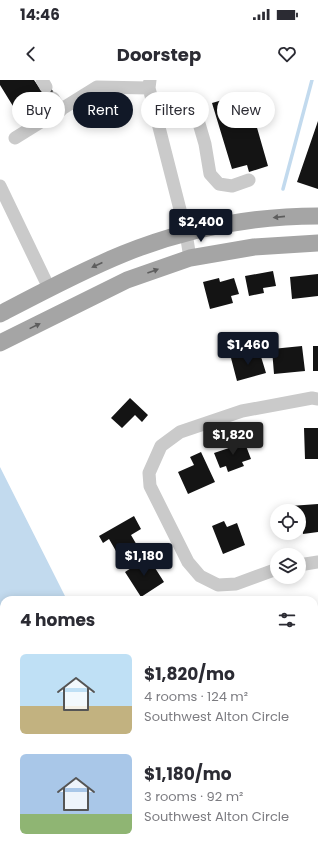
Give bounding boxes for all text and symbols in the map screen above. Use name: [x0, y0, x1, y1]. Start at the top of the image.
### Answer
text: 14:46: [20, 4, 60, 25]
text: Doorstep: [117, 42, 201, 67]
icon: back: [20, 43, 42, 65]
icon: heart: [276, 43, 298, 65]
chip: Buy: [12, 92, 65, 128]
chip: Rent: [73, 92, 133, 128]
chip: Filters: [141, 92, 209, 128]
chip: New: [217, 92, 275, 128]
pin: $2,400: [168, 209, 234, 243]
text: $2,400: [178, 212, 224, 231]
one-way arrow: [273, 214, 285, 221]
one-way arrow: [91, 263, 103, 269]
one-way arrow: [147, 268, 159, 274]
one-way arrow: [29, 323, 41, 329]
pin: $1,460: [215, 332, 281, 366]
text: $1,460: [227, 335, 269, 354]
pin: $1,820: [200, 422, 266, 456]
text: $1,820: [212, 425, 254, 444]
map controls: [270, 504, 306, 584]
button: locate: [270, 504, 306, 540]
pin: $1,180: [111, 543, 177, 577]
text: $1,180: [125, 546, 163, 565]
button: layers: [270, 548, 306, 584]
text: 4 homes: [20, 608, 95, 632]
icon: filters: [276, 609, 298, 631]
text: $1,820/mo: [144, 662, 235, 686]
icon: home: [52, 670, 100, 718]
text: 4 rooms · 124 m²: [144, 687, 248, 706]
text: Southwest Alton Circle: [144, 707, 289, 726]
text: $1,180/mo: [144, 762, 231, 786]
icon: home: [52, 770, 100, 818]
text: 3 rooms · 92 m²: [144, 787, 243, 806]
text: Southwest Alton Circle: [144, 807, 289, 826]

